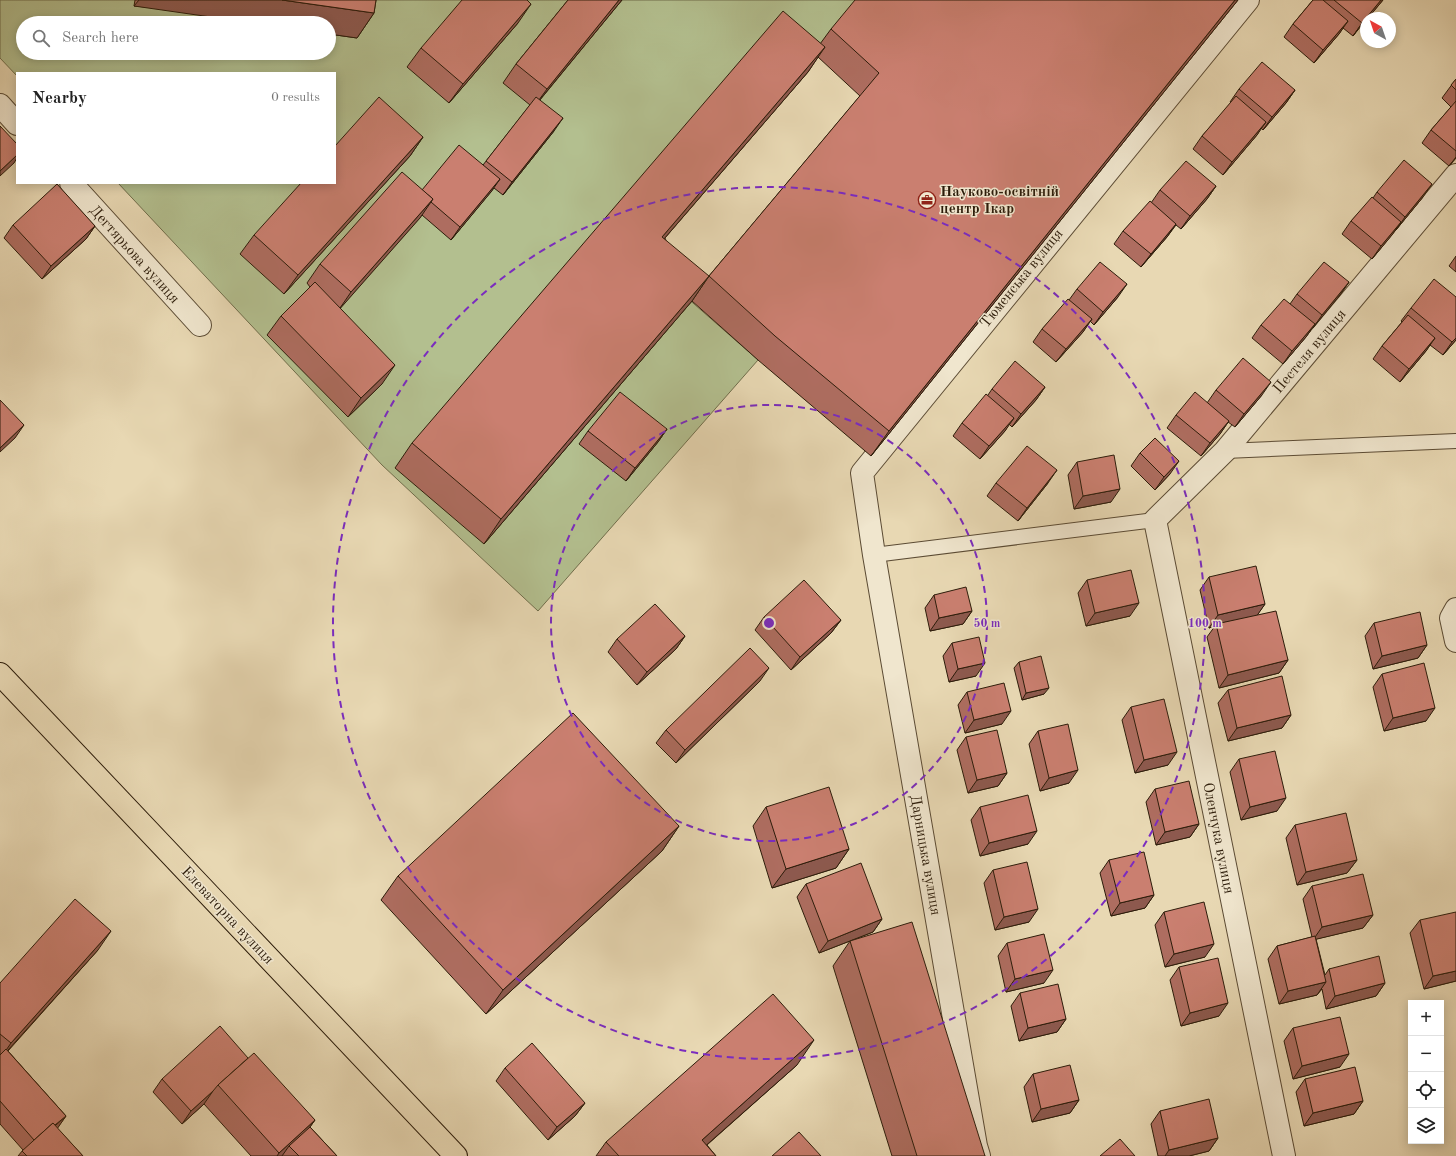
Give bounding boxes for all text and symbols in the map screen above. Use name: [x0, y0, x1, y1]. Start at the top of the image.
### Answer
north arrow: [1360, 12, 1396, 48]
search box: [16, 16, 336, 60]
icon: search: [30, 27, 52, 49]
text: Search here: [62, 31, 139, 46]
text: Nearby: [32, 90, 87, 107]
text: 0 results: [271, 91, 320, 104]
place label: Науково-освітній центр Ікар: [940, 185, 1059, 217]
office icon: Науково-освітній центр Ікар: [917, 190, 937, 210]
street label: Дегтярьова вулиця: [86, 203, 182, 307]
street label: Тюменська вулиця: [978, 227, 1067, 331]
street label: Пестеля вулиця: [1271, 307, 1350, 397]
centre of rings: [762, 616, 776, 630]
text: 50 m: [974, 617, 1001, 630]
text: 100 m: [1188, 618, 1222, 630]
street label: Оленчука вулиця: [1199, 781, 1236, 895]
street label: Дарницька вулиця: [907, 794, 943, 917]
street label: Елеваторна вулиця: [178, 864, 276, 968]
map controls: [1408, 1000, 1444, 1144]
button: +: [1408, 1000, 1444, 1036]
button: −: [1408, 1036, 1444, 1072]
button: locate: [1408, 1072, 1444, 1108]
button: layers: [1408, 1108, 1444, 1144]

